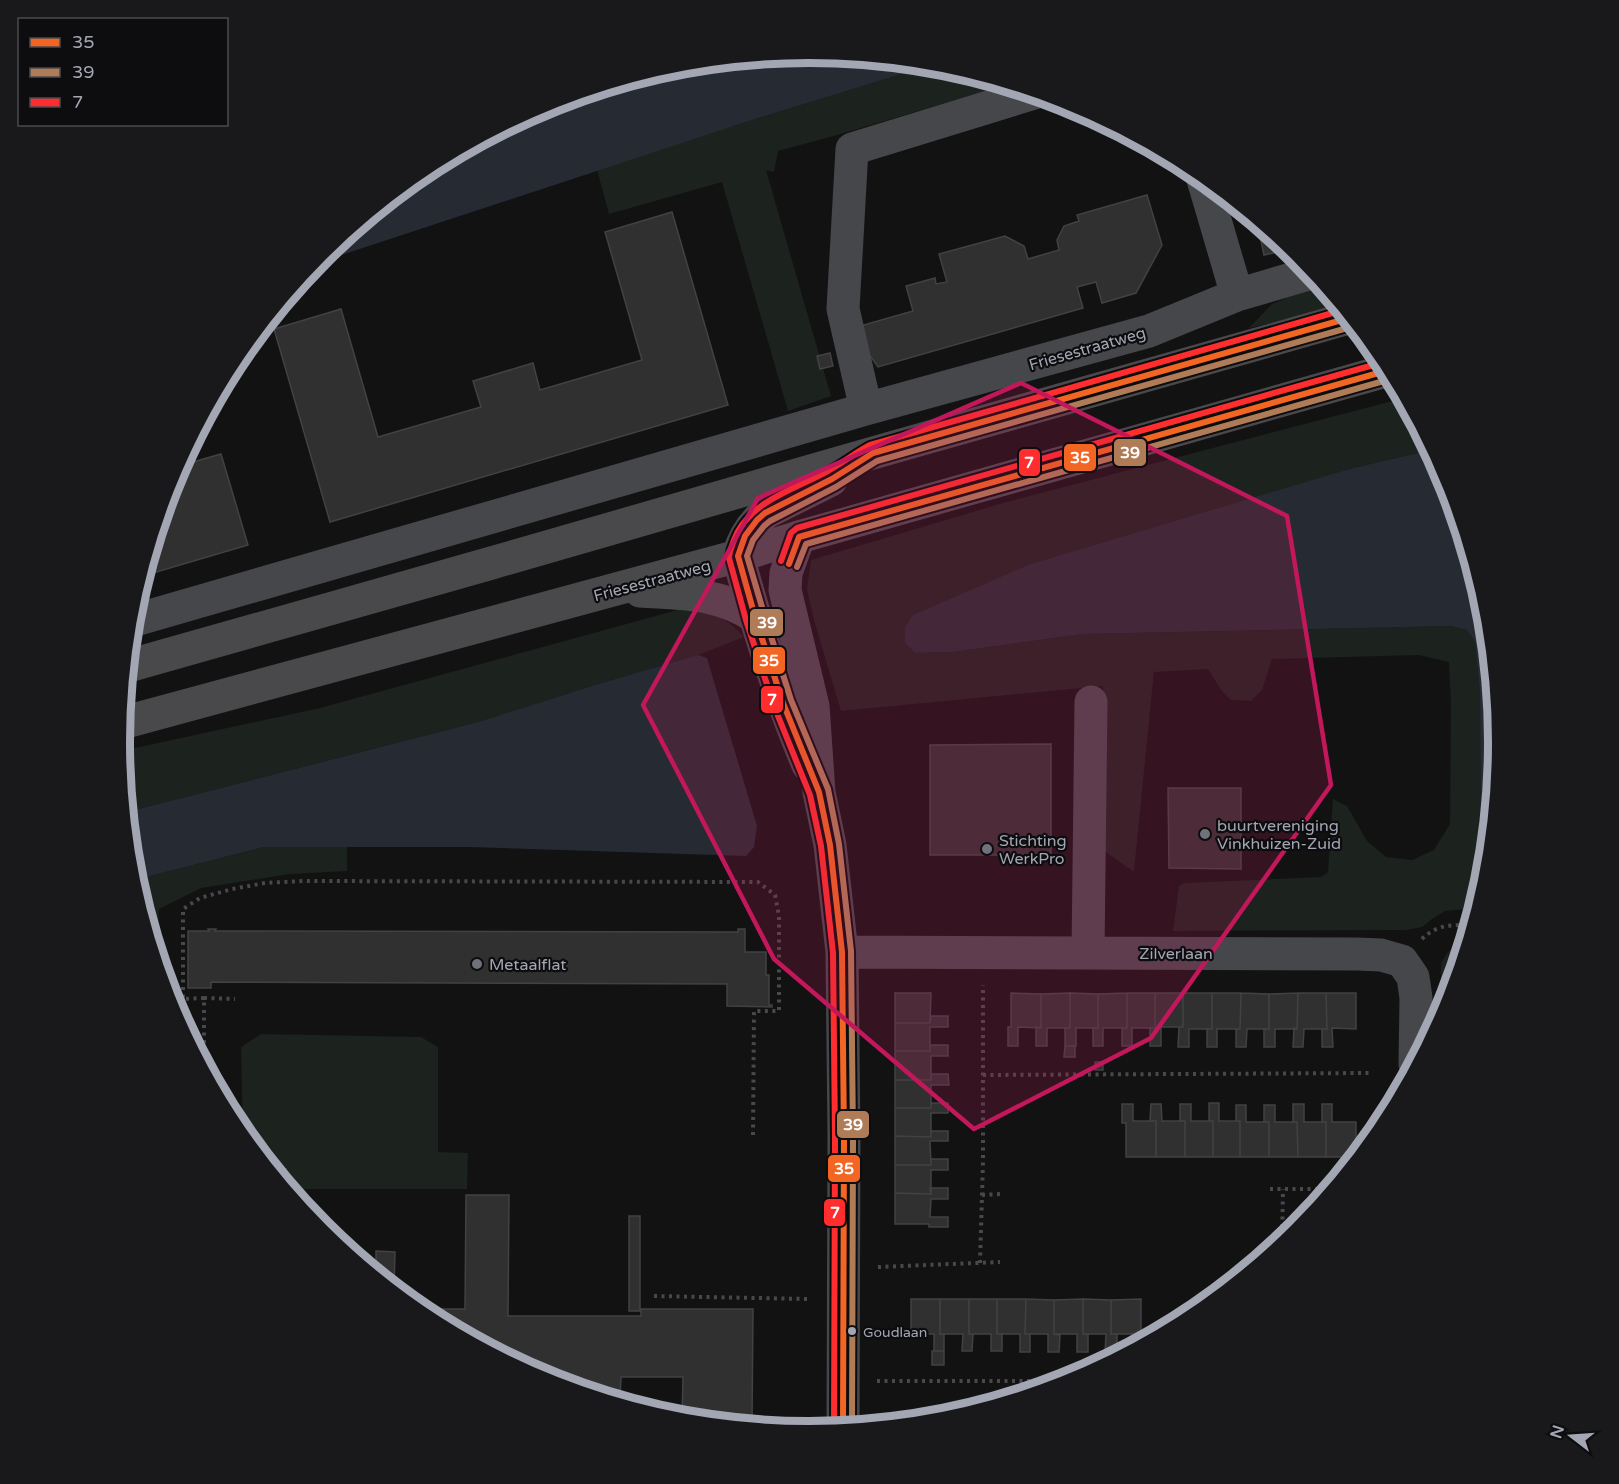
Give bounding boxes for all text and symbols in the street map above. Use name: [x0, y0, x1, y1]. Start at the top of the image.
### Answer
legend: [18, 18, 228, 126]
text: 35: [72, 31, 95, 53]
text: 39: [72, 61, 95, 83]
text: 7: [72, 91, 83, 113]
street label: Friesestraatweg: [1027, 323, 1148, 375]
line badge: 39: [1113, 438, 1147, 467]
line badge: 35: [1063, 443, 1097, 472]
text: 39: [1120, 443, 1140, 463]
line badge: 7: [1018, 448, 1041, 477]
text: 35: [1070, 448, 1090, 468]
text: 7: [1024, 453, 1034, 473]
street label: Friesestraatweg: [591, 556, 713, 606]
line badge: 39: [749, 608, 784, 637]
text: 39: [757, 613, 777, 633]
line badge: 35: [752, 646, 786, 675]
text: 35: [759, 651, 779, 671]
line badge: 7: [760, 685, 784, 714]
text: 7: [767, 690, 777, 710]
place label: buurtvereniging Vinkhuizen-Zuid: [1217, 816, 1341, 854]
marker: buurtvereniging Vinkhuizen-Zuid: [1198, 827, 1212, 841]
place label: Stichting WerkPro: [999, 831, 1067, 869]
marker: Stichting WerkPro: [980, 842, 994, 856]
street label: Zilverlaan: [1139, 944, 1213, 964]
place label: Metaalflat: [489, 955, 566, 975]
marker: Metaalflat: [470, 957, 484, 971]
line badge: 39: [836, 1110, 870, 1139]
text: 39: [843, 1115, 863, 1135]
line badge: 35: [827, 1154, 861, 1183]
text: 35: [834, 1159, 854, 1179]
line badge: 7: [823, 1198, 846, 1227]
text: 7: [830, 1203, 840, 1223]
place label: Goudlaan: [863, 1324, 927, 1341]
marker: Goudlaan: [846, 1325, 858, 1337]
north arrow: [1541, 1406, 1601, 1466]
text: N: [1546, 1423, 1569, 1441]

